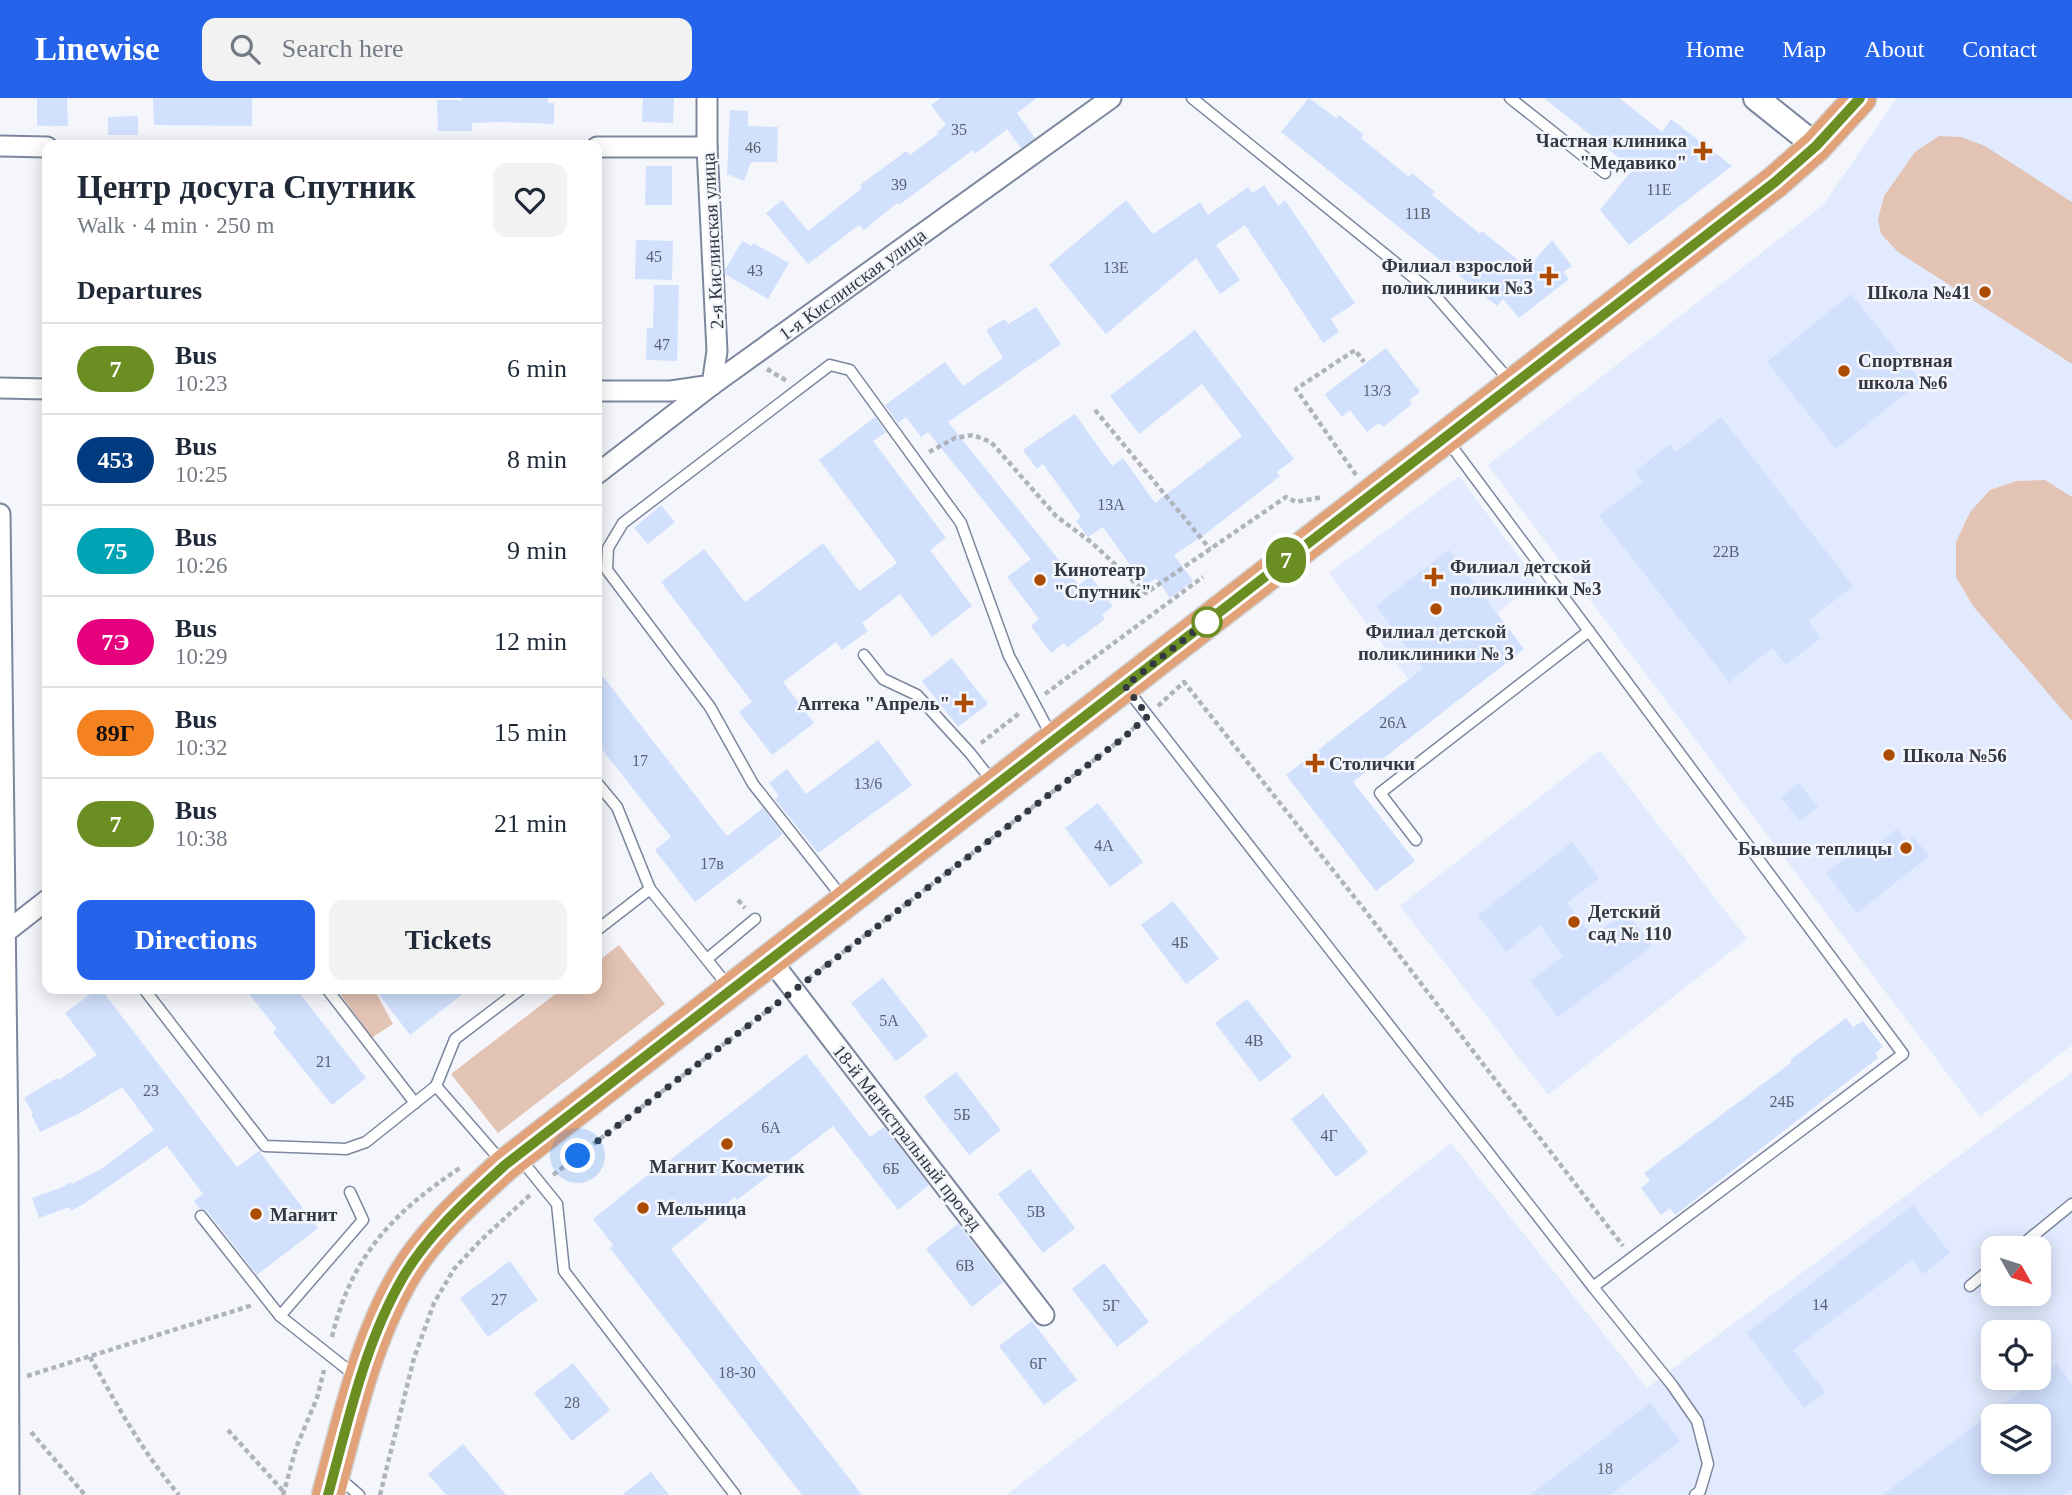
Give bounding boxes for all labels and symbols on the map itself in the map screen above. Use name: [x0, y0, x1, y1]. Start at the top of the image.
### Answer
house number: 35: [951, 121, 967, 138]
place label: Частная клиника "Медавико": [1536, 130, 1687, 173]
house number: 46: [745, 139, 761, 156]
marker: Частная клиника "Медавико": [1693, 141, 1713, 161]
street label: 2-я Кислинская улица: [697, 152, 728, 330]
house number: 39: [891, 176, 907, 193]
house number: 11Е: [1646, 181, 1672, 198]
house number: 11В: [1405, 205, 1431, 222]
street label: 1-я Кислинская улица: [775, 224, 930, 345]
house number: 45: [646, 248, 662, 265]
place label: Филиал взрослой поликлиники №3: [1382, 255, 1533, 298]
house number: 13Е: [1103, 259, 1129, 276]
house number: 43: [747, 262, 763, 279]
marker: Филиал взрослой поликлиники №3: [1539, 266, 1559, 286]
place label: Школа №41: [1867, 282, 1971, 303]
marker: Школа №41: [1977, 284, 1993, 300]
house number: 47: [654, 336, 670, 353]
place label: Спортвная школа №6: [1858, 350, 1953, 393]
marker: Спортвная школа №6: [1836, 363, 1852, 379]
house number: 13/3: [1363, 382, 1391, 399]
house number: 13А: [1097, 496, 1125, 513]
line badge: 7: [1263, 537, 1309, 583]
house number: 22В: [1713, 543, 1739, 560]
place label: Филиал детской поликлиники №3: [1450, 556, 1602, 599]
place label: Кинотеатр "Спутник": [1054, 559, 1151, 602]
marker: Филиал детской поликлиники №3: [1424, 567, 1444, 587]
marker: Кинотеатр "Спутник": [1032, 572, 1048, 588]
marker: Филиал детской поликлиники № 3: [1428, 601, 1444, 617]
unlabelled marker: [1192, 607, 1222, 637]
place label: Филиал детской поликлиники № 3: [1358, 621, 1514, 664]
place label: Аптека "Апрель": [797, 693, 950, 714]
marker: Аптека "Апрель": [956, 695, 972, 711]
house number: 26А: [1379, 714, 1407, 731]
place label: Школа №56: [1903, 745, 2007, 766]
marker: Школа №56: [1881, 747, 1897, 763]
house number: 17: [632, 752, 648, 769]
place label: Столички: [1329, 753, 1415, 774]
marker: Столички: [1307, 755, 1323, 771]
house number: 13/6: [854, 775, 882, 792]
house number: 4А: [1094, 837, 1114, 854]
place label: Бывшие теплицы: [1738, 838, 1892, 859]
marker: Бывшие теплицы: [1898, 840, 1914, 856]
house number: 17в: [700, 855, 724, 872]
place label: Детский сад № 110: [1588, 901, 1672, 944]
marker: Детский сад № 110: [1566, 914, 1582, 930]
house number: 4Б: [1171, 934, 1189, 951]
house number: 5А: [879, 1012, 899, 1029]
house number: 4В: [1245, 1032, 1263, 1049]
street label: 18-й Магистральный проезд: [829, 1040, 987, 1234]
house number: 21: [316, 1053, 332, 1070]
house number: 23: [143, 1082, 159, 1099]
house number: 24Б: [1769, 1093, 1795, 1110]
house number: 5Б: [953, 1106, 971, 1123]
house number: 6А: [761, 1119, 781, 1136]
house number: 4Г: [1320, 1127, 1338, 1144]
marker: Магнит Косметик: [719, 1136, 735, 1152]
your location: [560, 1138, 595, 1173]
place label: Магнит Косметик: [649, 1156, 805, 1177]
house number: 6Б: [882, 1160, 900, 1177]
place label: Мельница: [657, 1198, 747, 1219]
marker: Мельница: [635, 1200, 651, 1216]
house number: 5В: [1027, 1203, 1045, 1220]
place label: Магнит: [270, 1204, 338, 1225]
marker: Магнит: [248, 1206, 264, 1222]
north arrow: [1981, 1236, 2051, 1306]
house number: 6В: [956, 1257, 974, 1274]
house number: 27: [491, 1291, 507, 1308]
house number: 14: [1812, 1296, 1828, 1313]
house number: 5Г: [1102, 1297, 1120, 1314]
house number: 6Г: [1029, 1355, 1047, 1372]
house number: 18-30: [718, 1364, 756, 1381]
house number: 28: [564, 1394, 580, 1411]
house number: 18: [1597, 1460, 1613, 1477]

